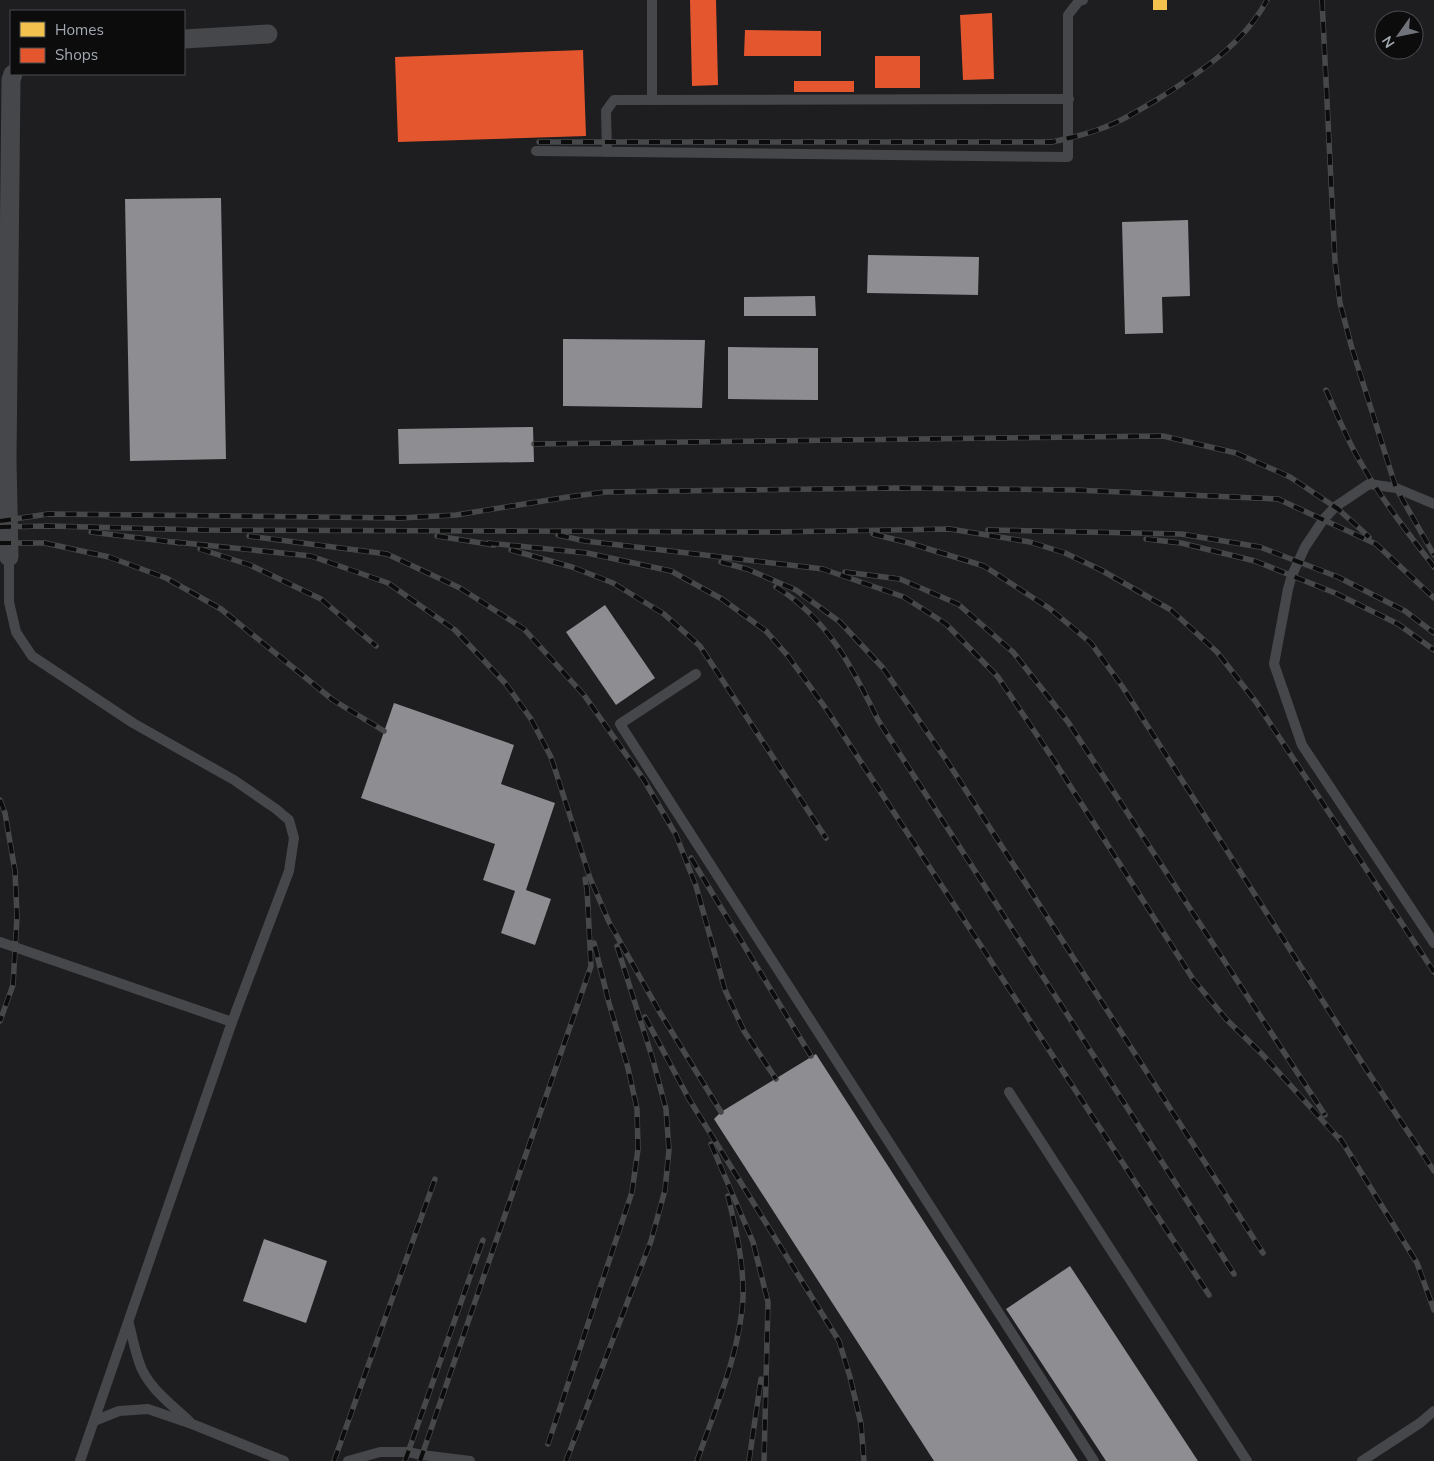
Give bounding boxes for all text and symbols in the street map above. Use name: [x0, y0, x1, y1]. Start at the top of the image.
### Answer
legend: [10, 10, 185, 75]
north arrow: [1374, 10, 1424, 60]
text: Homes: [55, 20, 104, 39]
text: N: [1378, 33, 1399, 51]
text: Shops: [55, 45, 98, 64]

